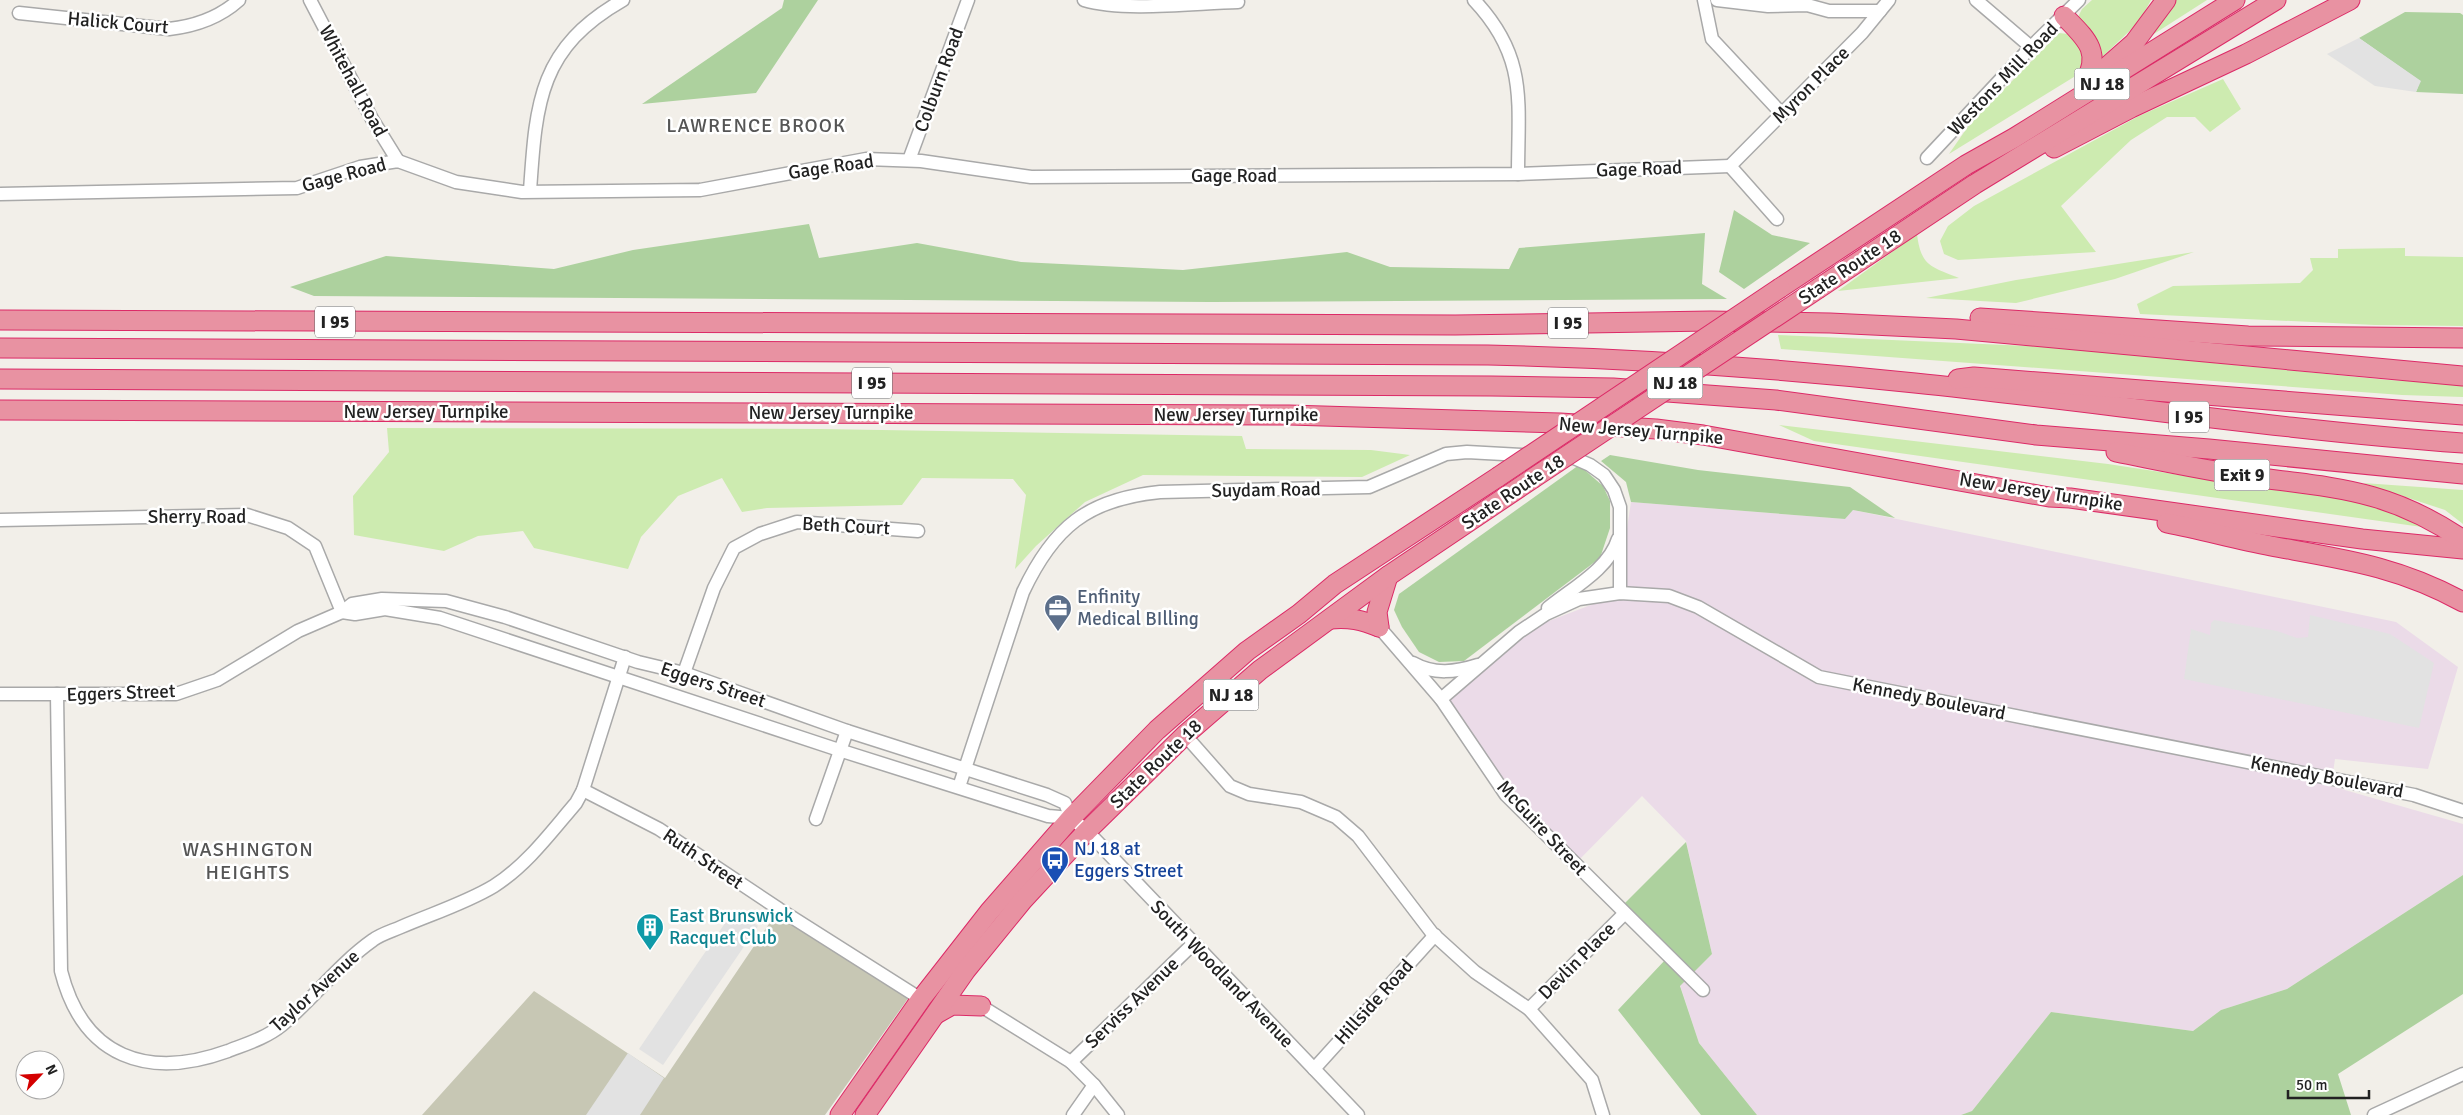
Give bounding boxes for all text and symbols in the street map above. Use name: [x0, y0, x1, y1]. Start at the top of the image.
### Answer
street label: Halick Court: [66, 7, 170, 39]
street label: Westons Mill Road: [1943, 17, 2063, 141]
street label: Whitehall Road: [313, 21, 393, 141]
street label: Colburn Road: [909, 24, 969, 136]
street label: Myron Place: [1767, 41, 1855, 129]
road number: NJ 18: [2074, 68, 2130, 100]
district label: LAWRENCE BROOK: [666, 113, 846, 138]
street label: Gage Road: [787, 149, 875, 185]
street label: Gage Road: [299, 152, 389, 198]
street label: Gage Road: [1596, 156, 1682, 182]
street label: Gage Road: [1191, 164, 1277, 188]
street label: State Route 18: [1794, 224, 1906, 310]
road number: I 95: [315, 306, 355, 338]
road number: I 95: [1548, 307, 1588, 338]
road number: I 95: [852, 368, 892, 398]
road number: NJ 18: [1648, 368, 1702, 398]
street label: New Jersey Turnpike: [343, 400, 509, 424]
street label: New Jersey Turnpike: [748, 401, 914, 425]
road number: I 95: [2169, 402, 2209, 432]
street label: New Jersey Turnpike: [1153, 403, 1319, 427]
street label: New Jersey Turnpike: [1558, 412, 1724, 450]
street label: State Route 18: [1457, 449, 1569, 535]
road number: Exit 9: [2214, 460, 2270, 490]
street label: New Jersey Turnpike: [1958, 467, 2124, 517]
street label: Suydam Road: [1211, 477, 1321, 503]
street label: Sherry Road: [148, 505, 246, 529]
street label: Beth Court: [802, 512, 891, 540]
place label: Enfinity Medical BIlling: [1077, 585, 1199, 631]
office icon: Enfinity Medical BIlling: [1043, 593, 1073, 632]
street label: Eggers Street: [657, 657, 769, 713]
street label: Kennedy Boulevard: [1850, 672, 2008, 726]
street label: Eggers Street: [66, 679, 176, 707]
road number: NJ 18: [1204, 680, 1258, 710]
street label: State Route 18: [1105, 714, 1207, 814]
street label: Kennedy Boulevard: [2248, 750, 2406, 804]
street label: McGuire Street: [1492, 775, 1593, 881]
street label: Ruth Street: [658, 823, 748, 895]
district label: WASHINGTON HEIGHTS: [182, 837, 314, 885]
place label: NJ 18 at Eggers Street: [1074, 837, 1183, 883]
bus stop icon: NJ 18 at Eggers Street: [1040, 845, 1070, 884]
street label: South Woodland Avenue: [1145, 895, 1299, 1053]
place label: East Brunswick Racquet Club: [669, 904, 794, 950]
building icon: East Brunswick Racquet Club: [635, 912, 665, 951]
street label: Devlin Place: [1533, 917, 1621, 1005]
street label: Taylor Avenue: [265, 945, 365, 1037]
street label: Serviss Avenue: [1080, 952, 1184, 1054]
street label: Hillside Road: [1329, 954, 1419, 1050]
north arrow: [15, 1050, 65, 1100]
text: N: [42, 1062, 61, 1078]
scale bar: [2288, 1068, 2369, 1100]
text: 50 m: [2296, 1076, 2327, 1094]

